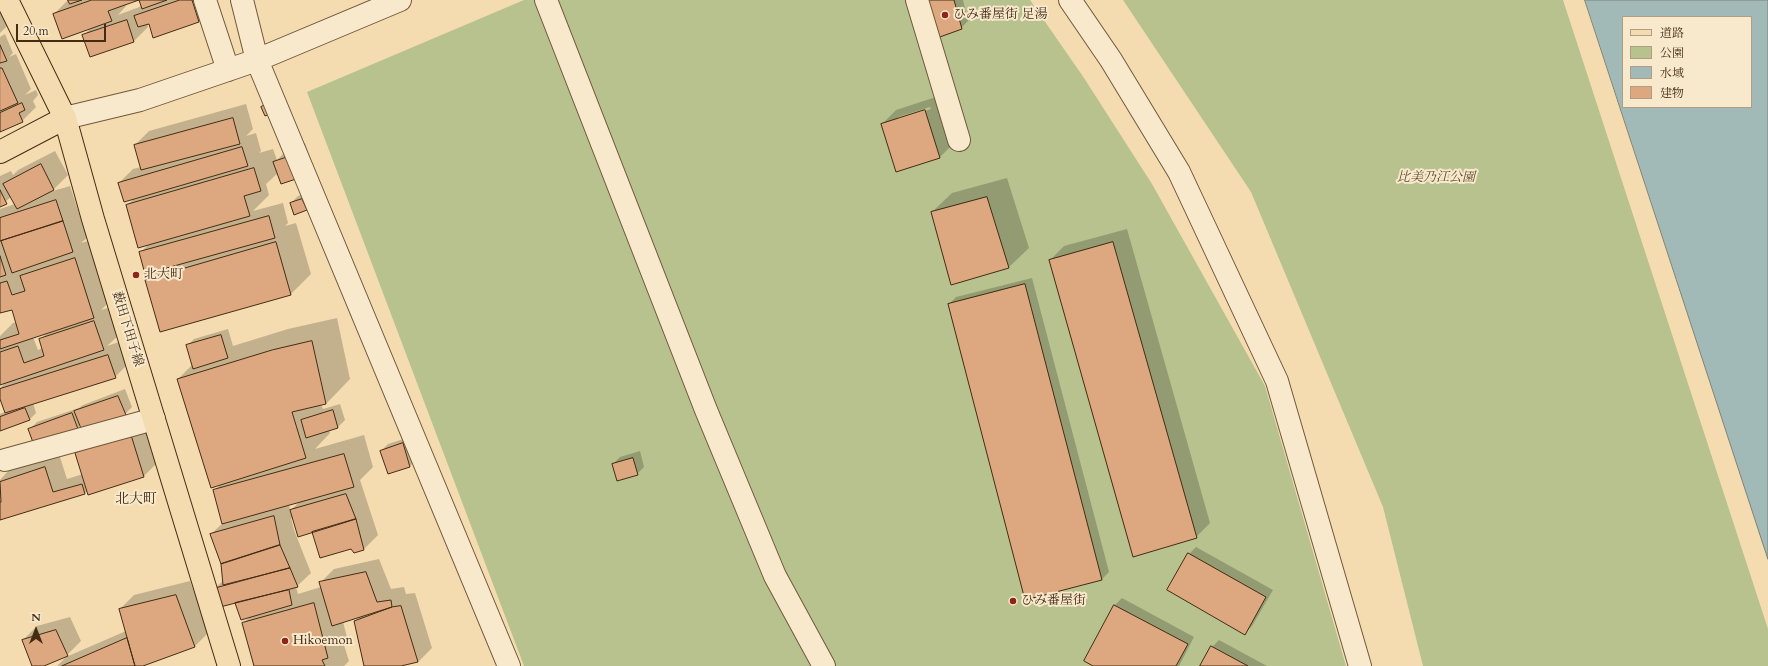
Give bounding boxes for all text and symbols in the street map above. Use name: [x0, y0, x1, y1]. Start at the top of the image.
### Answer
place label: ひみ番屋街 足湯: [953, 7, 1047, 23]
marker: ひみ番屋街 足湯: [940, 10, 950, 20]
scale bar: [18, 16, 108, 42]
legend: [1622, 16, 1752, 108]
text: 20 m: [23, 23, 49, 39]
text: 道路: [1660, 25, 1684, 41]
text: 公園: [1660, 45, 1684, 61]
text: 水域: [1660, 65, 1684, 81]
text: 建物: [1660, 85, 1684, 101]
park label: 比美乃江公園: [1397, 170, 1475, 186]
place label: 北大町: [144, 267, 183, 283]
marker: 北大町: [131, 270, 141, 280]
street label: 薮田下田子線: [108, 289, 146, 369]
district label: 北大町: [115, 492, 157, 508]
place label: ひみ番屋街: [1021, 593, 1086, 609]
marker: ひみ番屋街: [1008, 596, 1018, 606]
north arrow: [16, 610, 56, 650]
text: N: [31, 610, 41, 625]
place label: Hikoemon: [293, 633, 353, 649]
marker: Hikoemon: [280, 636, 290, 646]

